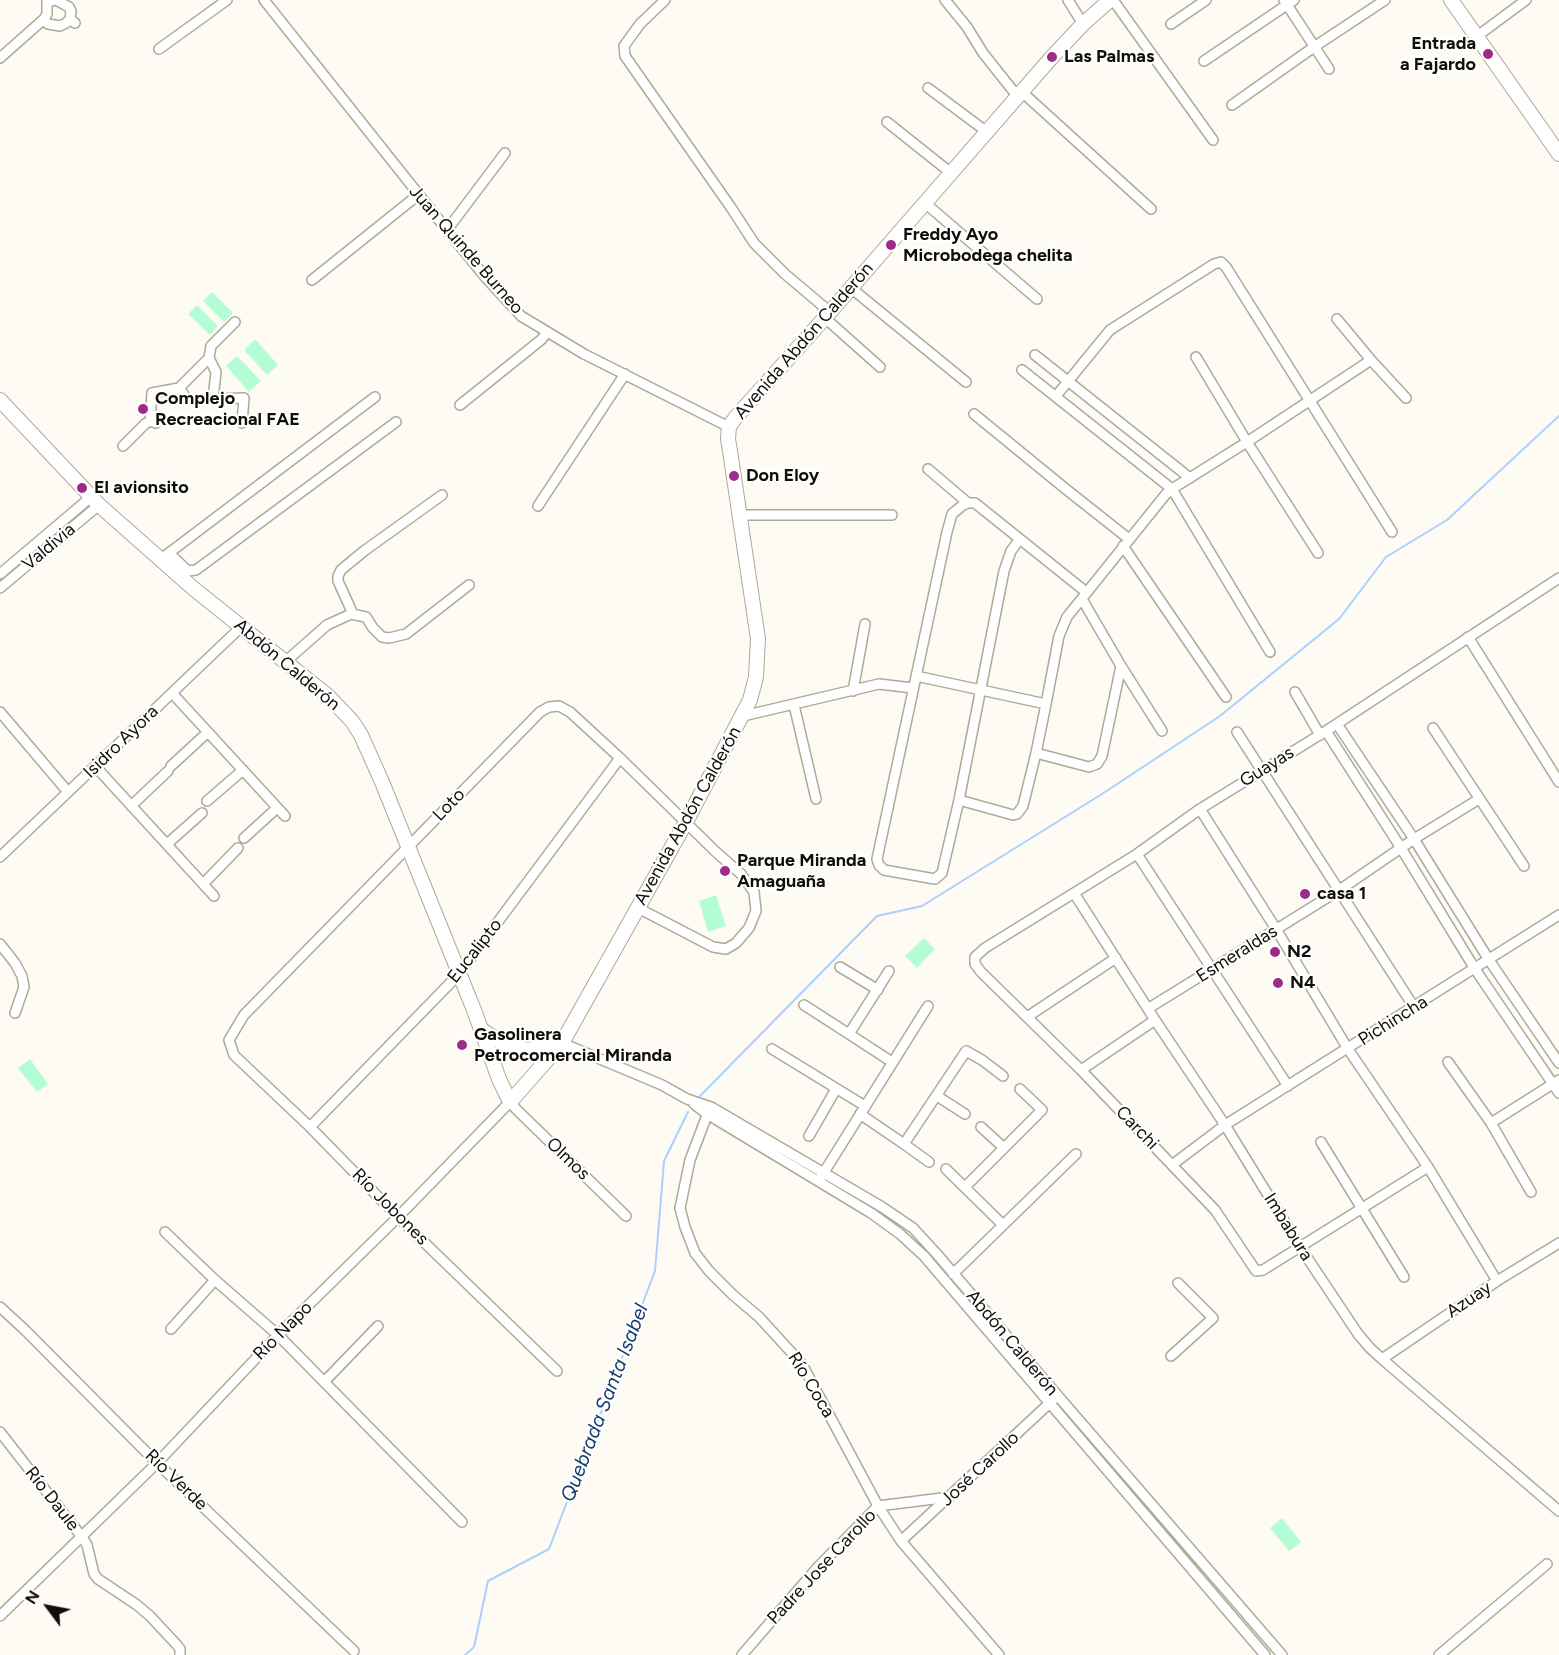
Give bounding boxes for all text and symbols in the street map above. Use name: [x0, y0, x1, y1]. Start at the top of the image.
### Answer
place label: Entrada a Fajardo: [1400, 33, 1476, 76]
place label: Las Palmas: [1064, 46, 1154, 68]
marker: Entrada a Fajardo: [1481, 47, 1495, 61]
marker: Las Palmas: [1045, 50, 1059, 64]
street label: Juan Quinde Burneo: [404, 181, 528, 319]
place label: Freddy Ayo Microbodega chelita: [903, 224, 1073, 266]
marker: Freddy Ayo Microbodega chelita: [884, 238, 898, 252]
street label: Avenida Abdón Calderón: [730, 258, 878, 424]
place label: Complejo Recreacional FAE: [155, 388, 300, 430]
marker: Complejo Recreacional FAE: [136, 402, 150, 416]
place label: Don Eloy: [746, 465, 819, 487]
marker: Don Eloy: [727, 469, 741, 483]
place label: El avionsito: [94, 477, 189, 499]
marker: El avionsito: [75, 481, 89, 495]
street label: Valdivia: [18, 519, 80, 575]
street label: Abdón Calderón: [230, 615, 344, 715]
street label: Isidro Ayora: [79, 701, 163, 783]
street label: Avenida Abdón Calderón: [630, 723, 746, 909]
street label: Guayas: [1236, 742, 1298, 792]
street label: Loto: [428, 784, 470, 826]
place label: Parque Miranda Amaguaña: [737, 850, 866, 892]
marker: Parque Miranda Amaguaña: [718, 864, 732, 878]
place label: casa 1: [1317, 883, 1366, 905]
marker: casa 1: [1298, 887, 1312, 901]
street label: Eucalipto: [443, 915, 507, 987]
street label: Esmeraldas: [1192, 921, 1282, 987]
place label: N2: [1287, 941, 1311, 963]
marker: N2: [1268, 945, 1282, 959]
place label: N4: [1290, 972, 1315, 994]
marker: N4: [1271, 976, 1285, 990]
street label: Pichincha: [1354, 991, 1432, 1051]
place label: Gasolinera Petrocomercial Miranda: [474, 1024, 672, 1066]
marker: Gasolinera Petrocomercial Miranda: [455, 1038, 469, 1052]
street label: Carchi: [1111, 1102, 1163, 1154]
street label: Olmos: [542, 1133, 594, 1185]
street label: Río Jobones: [347, 1164, 433, 1250]
street label: Imbabura: [1259, 1189, 1317, 1265]
street label: Azuay: [1442, 1277, 1496, 1323]
street label: Abdón Calderón: [962, 1286, 1062, 1400]
street label: Río Napo: [249, 1297, 317, 1365]
water label: Quebrada Santa Isabel: [556, 1301, 654, 1505]
street label: Río Coca: [783, 1348, 839, 1422]
street label: José Carollo: [936, 1427, 1024, 1511]
street label: Río Verde: [140, 1445, 212, 1515]
street label: Río Daule: [20, 1463, 84, 1535]
street label: Padre Jose Carollo: [763, 1505, 881, 1629]
north arrow: [18, 1577, 78, 1637]
text: N: [21, 1587, 44, 1607]

